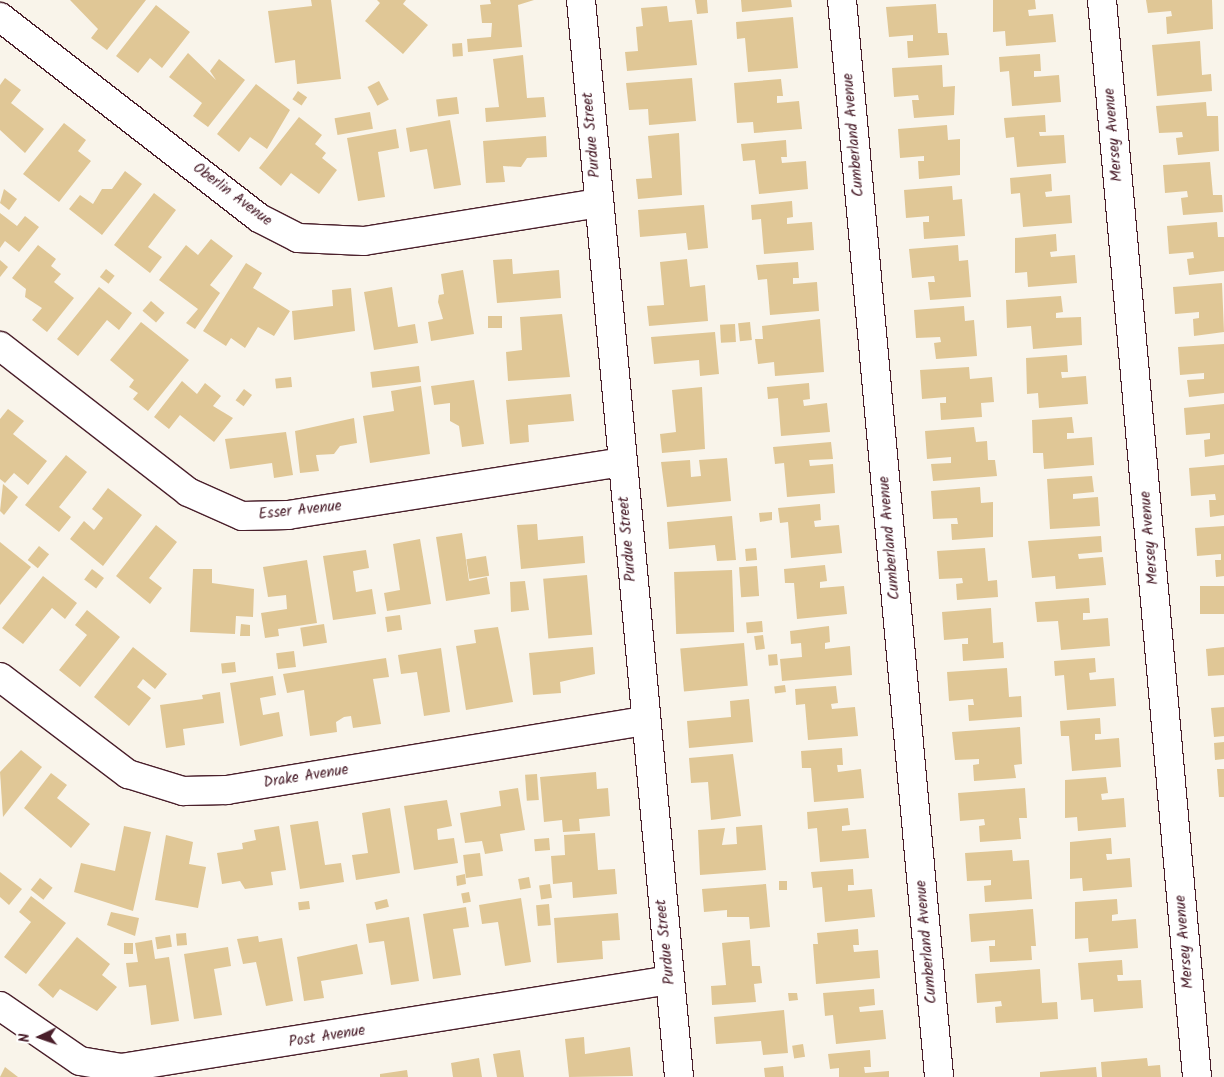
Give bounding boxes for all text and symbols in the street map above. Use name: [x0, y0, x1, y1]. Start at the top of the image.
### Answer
street label: Cumberland Avenue: [840, 72, 868, 198]
street label: Mersey Avenue: [1101, 87, 1127, 183]
street label: Purdue Street: [579, 91, 605, 179]
street label: Oberlin Avenue: [189, 159, 275, 231]
street label: Cumberland Avenue: [876, 475, 904, 601]
street label: Mersey Avenue: [1137, 490, 1163, 586]
street label: Purdue Street: [615, 495, 641, 583]
street label: Esser Avenue: [258, 498, 342, 524]
street label: Drake Avenue: [262, 761, 350, 793]
street label: Cumberland Avenue: [913, 879, 941, 1005]
street label: Mersey Avenue: [1172, 894, 1198, 990]
street label: Purdue Street: [653, 898, 679, 986]
north arrow: [15, 1012, 65, 1062]
street label: Post Avenue: [287, 1022, 367, 1052]
text: N: [14, 1033, 36, 1043]

